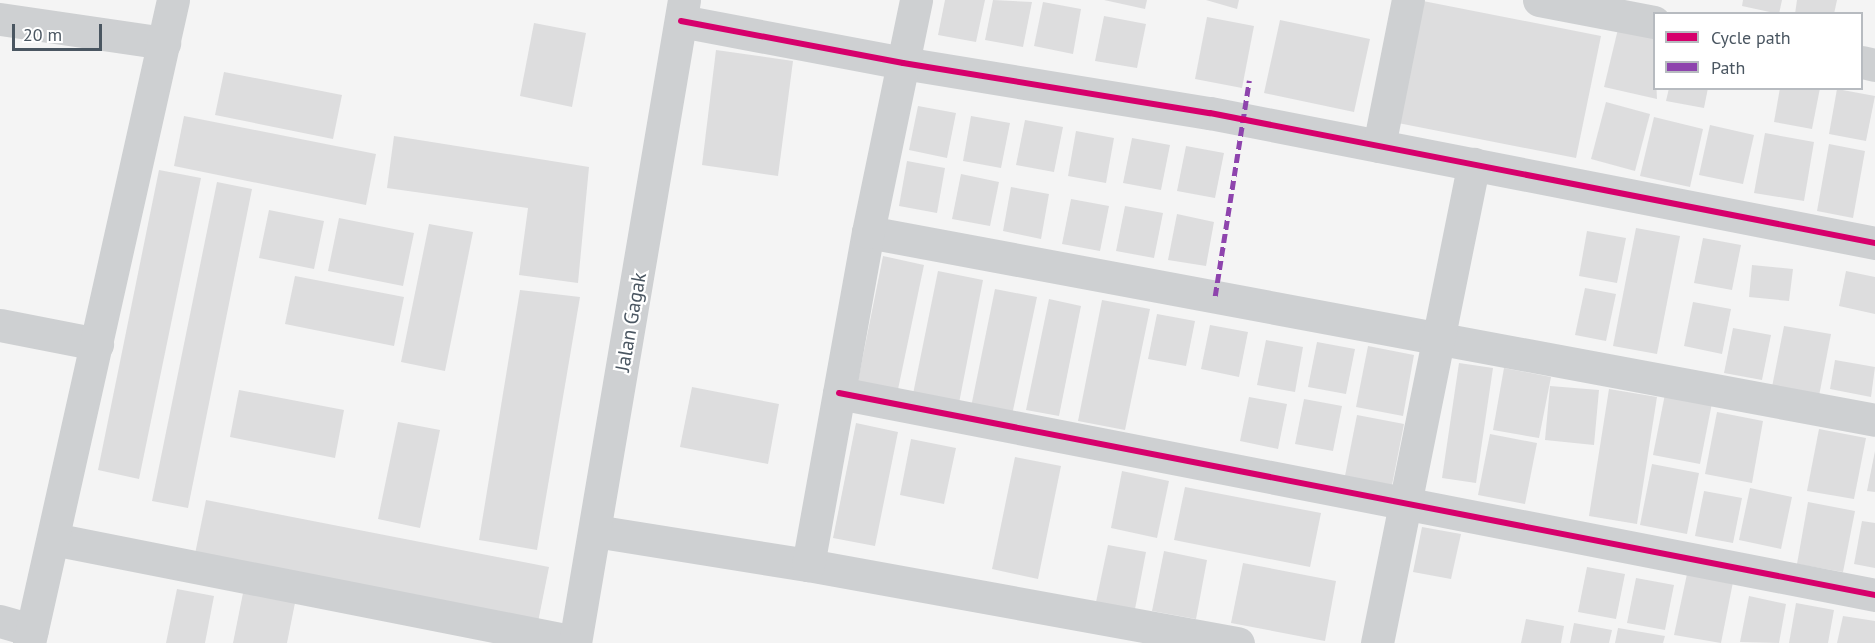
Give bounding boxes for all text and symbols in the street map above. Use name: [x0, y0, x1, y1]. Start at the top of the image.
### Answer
scale bar: [15, 12, 105, 50]
legend: [1653, 12, 1863, 90]
text: 20 m: [23, 23, 62, 46]
text: Cycle path: [1711, 26, 1791, 49]
text: Path: [1711, 56, 1745, 79]
street label: Jalan Gagak: [610, 271, 652, 373]

